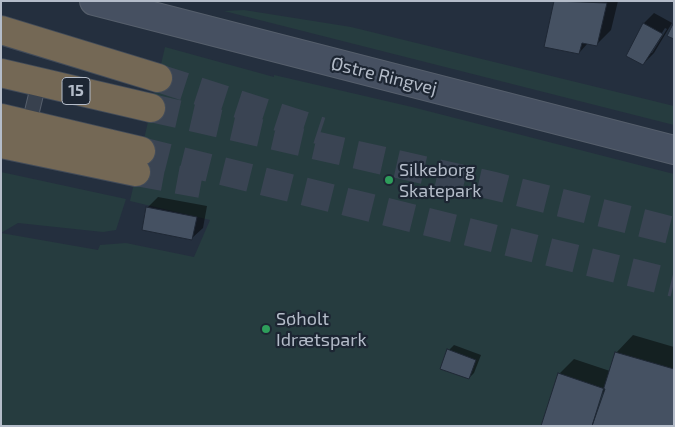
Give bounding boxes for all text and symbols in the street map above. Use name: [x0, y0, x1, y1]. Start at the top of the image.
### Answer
street label: Østre Ringvej: [329, 52, 439, 100]
road number: 15: [62, 78, 90, 104]
place label: Silkeborg Skatepark: [399, 159, 481, 202]
marker: Silkeborg Skatepark: [383, 174, 395, 186]
place label: Søholt Idrætspark: [276, 308, 367, 350]
marker: Søholt Idrætspark: [260, 323, 272, 335]

